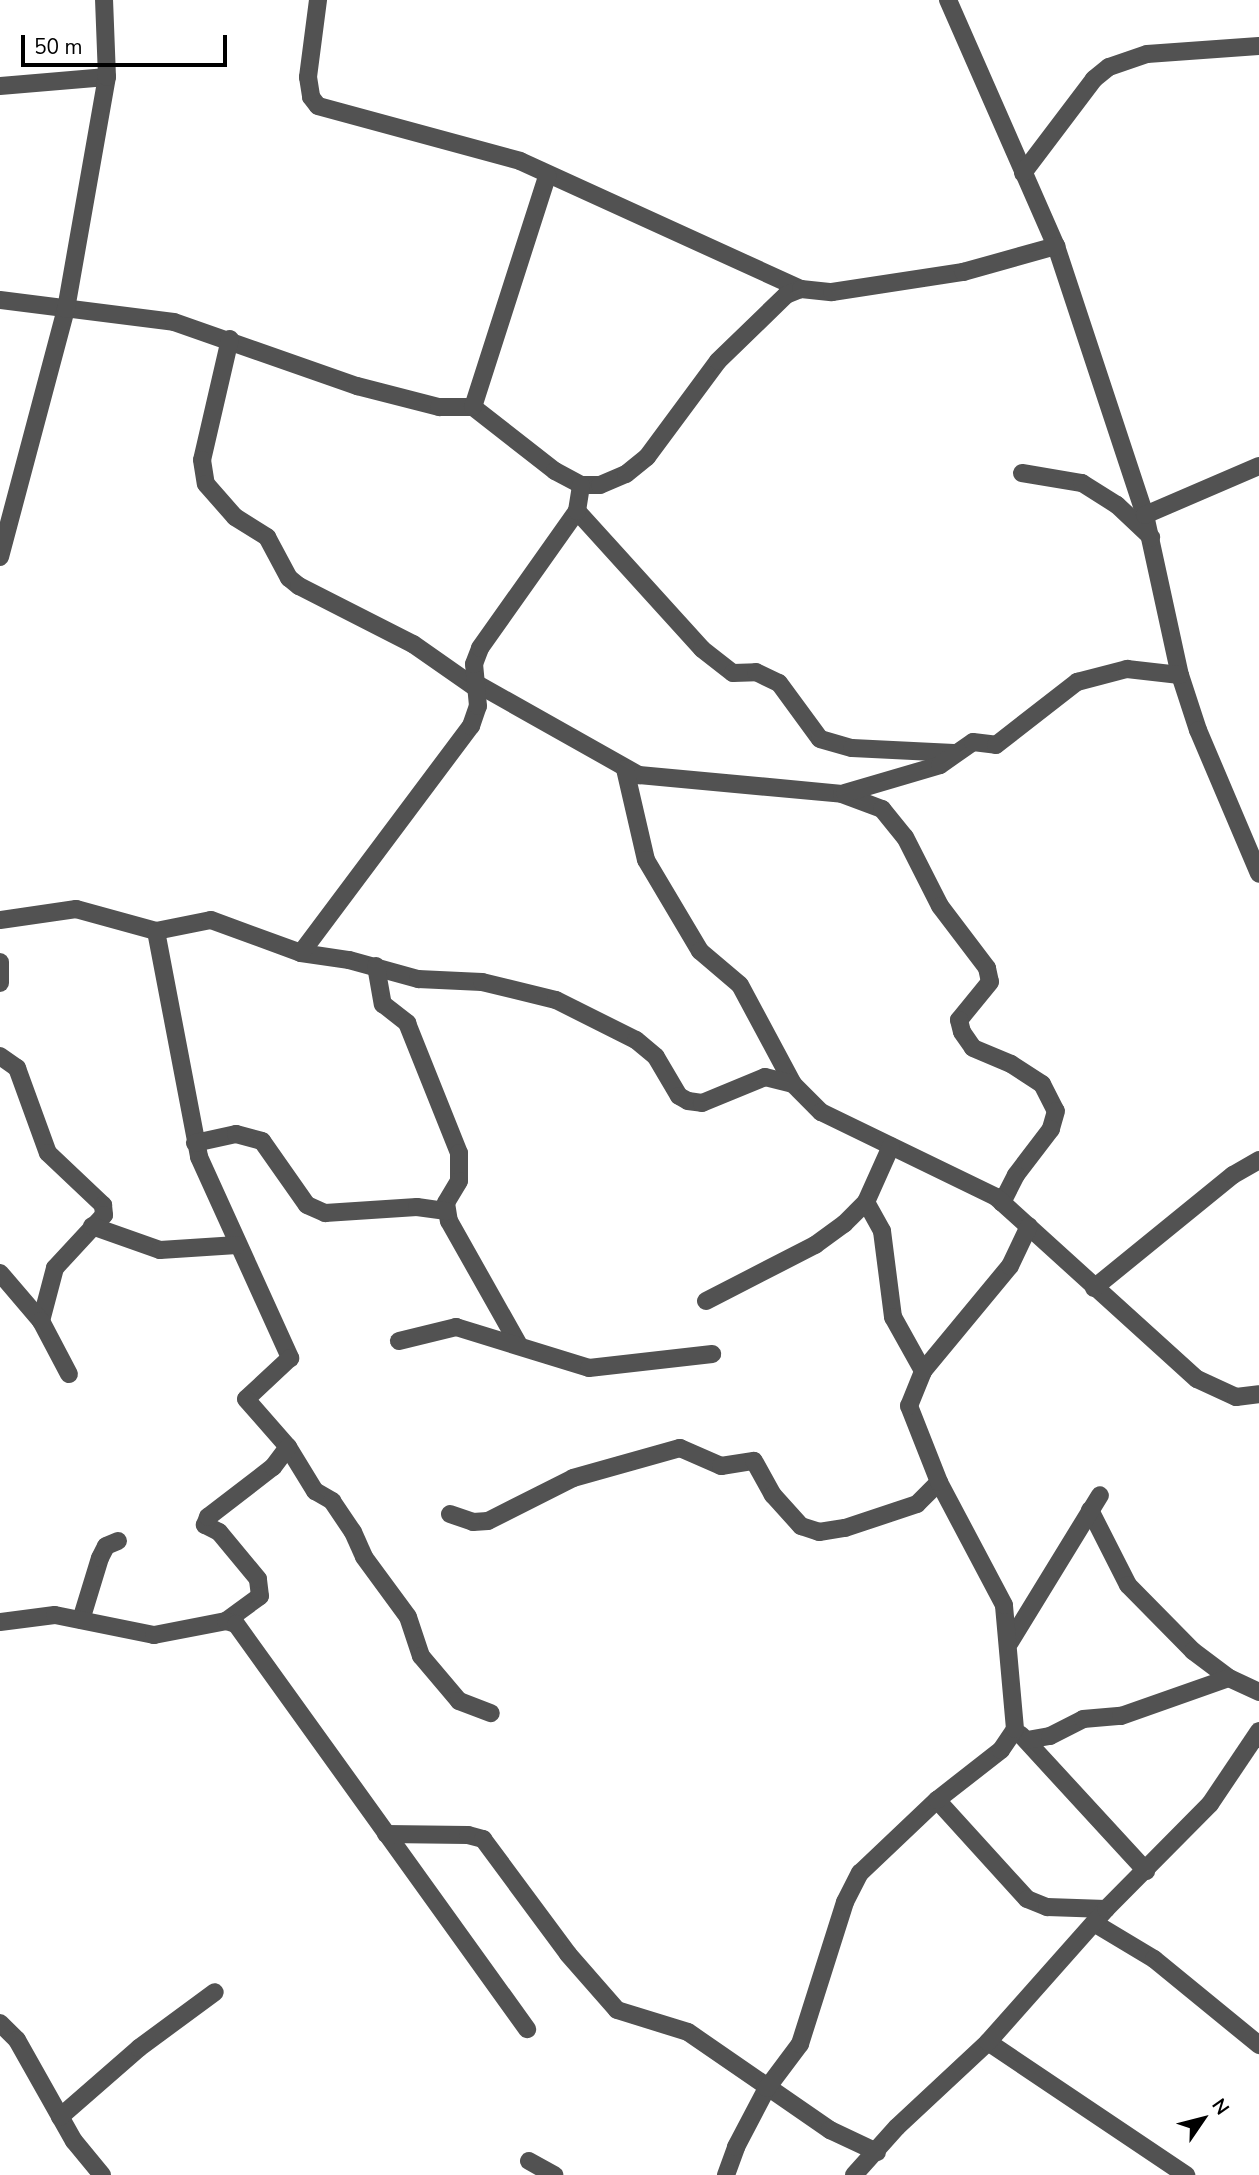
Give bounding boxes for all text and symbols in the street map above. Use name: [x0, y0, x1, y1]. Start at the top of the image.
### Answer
scale bar: [24, 21, 231, 65]
text: 50 m: [34, 33, 83, 61]
north arrow: [1168, 2084, 1238, 2154]
text: N: [1205, 2094, 1235, 2120]

